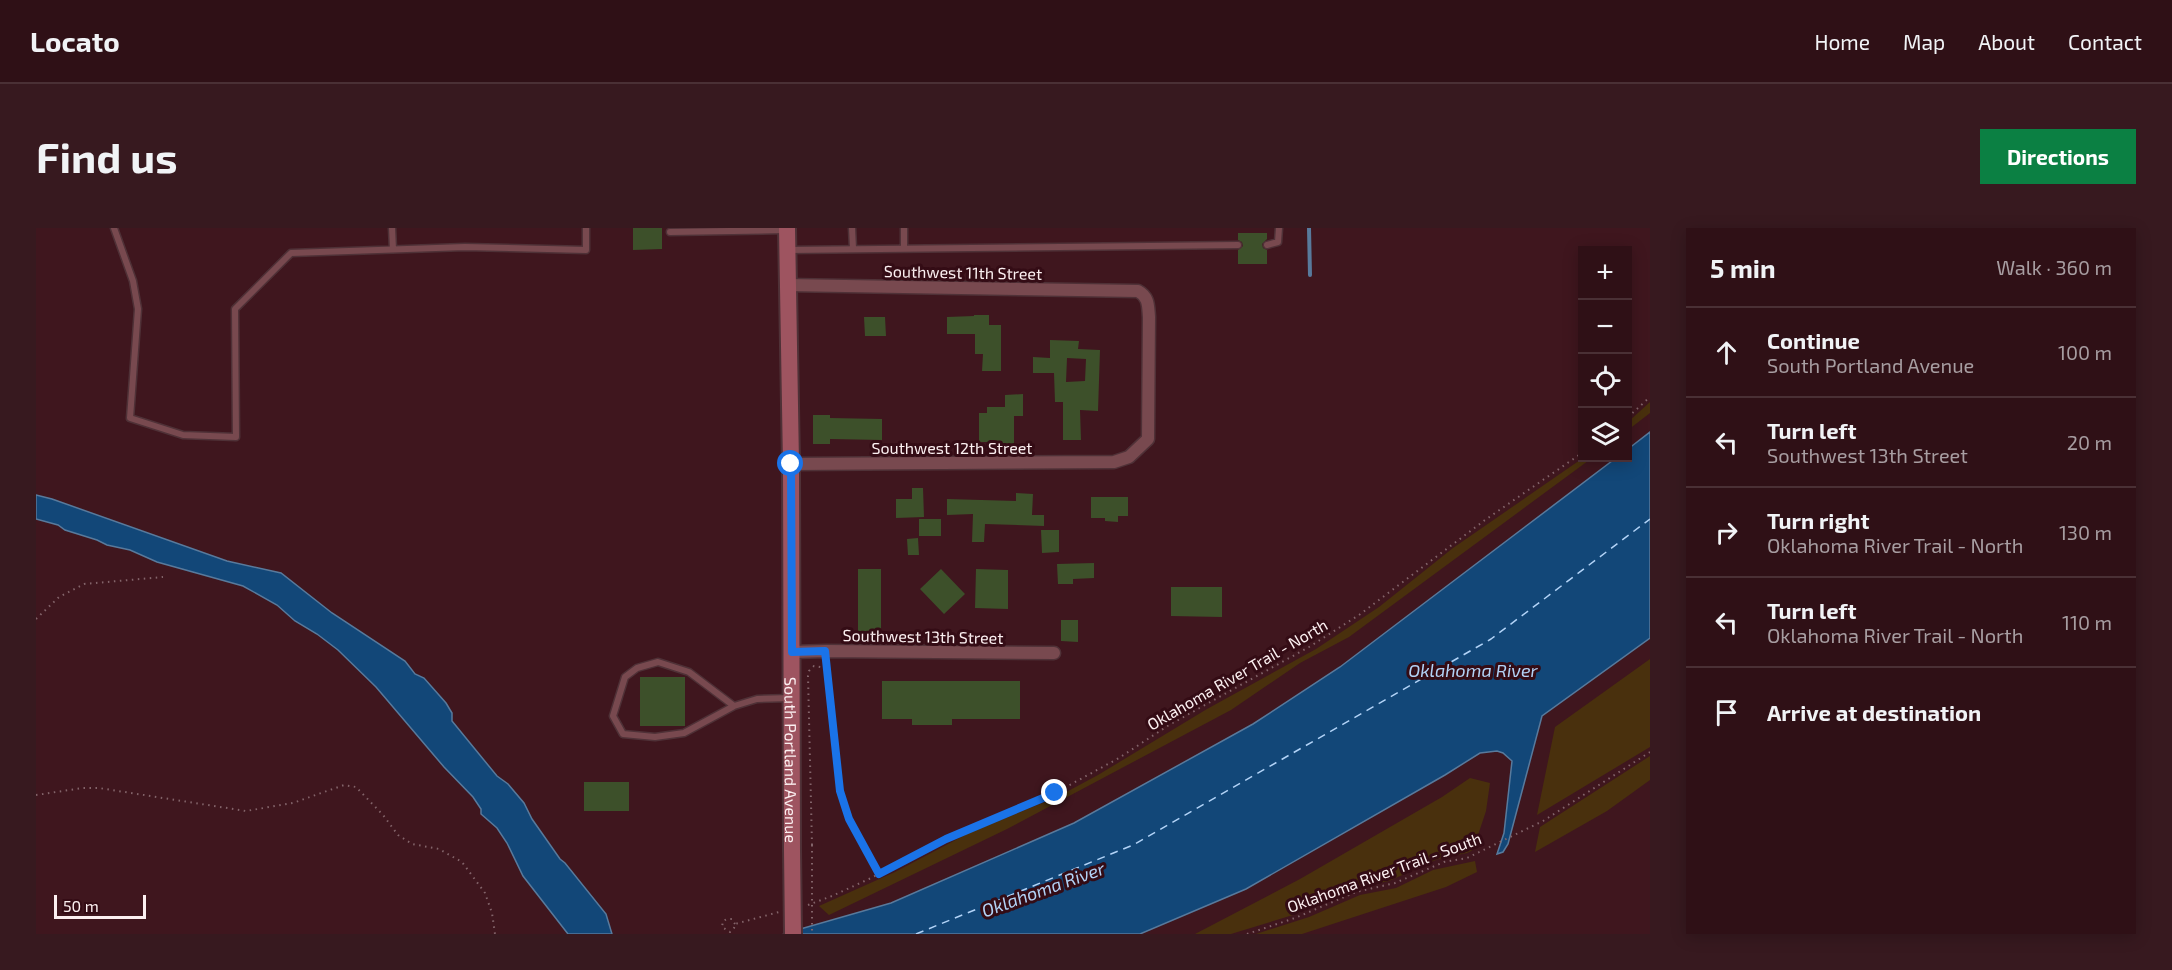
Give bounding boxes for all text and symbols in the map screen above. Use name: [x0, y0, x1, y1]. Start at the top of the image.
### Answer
text: Locato: [30, 24, 120, 58]
text: Home: [1814, 29, 1870, 54]
text: Map: [1903, 29, 1945, 54]
text: About: [1978, 29, 2035, 54]
text: Contact: [2068, 29, 2142, 54]
button: Directions: [1980, 129, 2136, 184]
text: Find us: [36, 131, 178, 181]
map controls: [1578, 246, 1632, 462]
button: +: [1578, 246, 1632, 300]
text: 5 min: [1710, 252, 1776, 283]
text: Walk · 360 m: [1996, 255, 2112, 279]
street label: Southwest 11th Street: [884, 261, 1042, 283]
button: −: [1578, 300, 1632, 354]
text: Continue: [1767, 327, 1860, 353]
icon: ahead: [1710, 336, 1743, 369]
text: 100 m: [2058, 340, 2112, 364]
text: South Portland Avenue: [1767, 353, 1974, 377]
button: locate: [1578, 354, 1632, 408]
button: layers: [1578, 408, 1632, 462]
text: Turn left: [1767, 417, 1856, 443]
icon: left: [1710, 426, 1743, 459]
text: 20 m: [2067, 430, 2112, 454]
street label: Southwest 12th Street: [872, 438, 1032, 457]
text: Southwest 13th Street: [1767, 443, 1968, 467]
route start: [777, 450, 803, 476]
text: Turn right: [1767, 507, 1869, 533]
icon: right: [1710, 516, 1743, 549]
text: 130 m: [2059, 520, 2112, 544]
text: Oklahoma River Trail - North: [1767, 533, 2023, 557]
text: Turn left: [1767, 597, 1856, 623]
icon: left: [1710, 606, 1743, 639]
text: 110 m: [2062, 610, 2112, 634]
street label: Oklahoma River Trail - North: [1143, 615, 1331, 733]
text: Oklahoma River Trail - North: [1767, 623, 2023, 647]
street label: Southwest 13th Street: [842, 625, 1004, 647]
water label: Oklahoma River: [1408, 659, 1539, 681]
street label: South Portland Avenue: [782, 677, 801, 843]
icon: arrive: [1710, 696, 1743, 729]
text: Arrive at destination: [1767, 699, 1981, 725]
route end: [1041, 779, 1067, 805]
street label: Oklahoma River Trail - South: [1284, 828, 1484, 916]
water label: Oklahoma River: [978, 856, 1108, 921]
scale bar: [54, 892, 146, 920]
text: 50 m: [63, 896, 99, 915]

